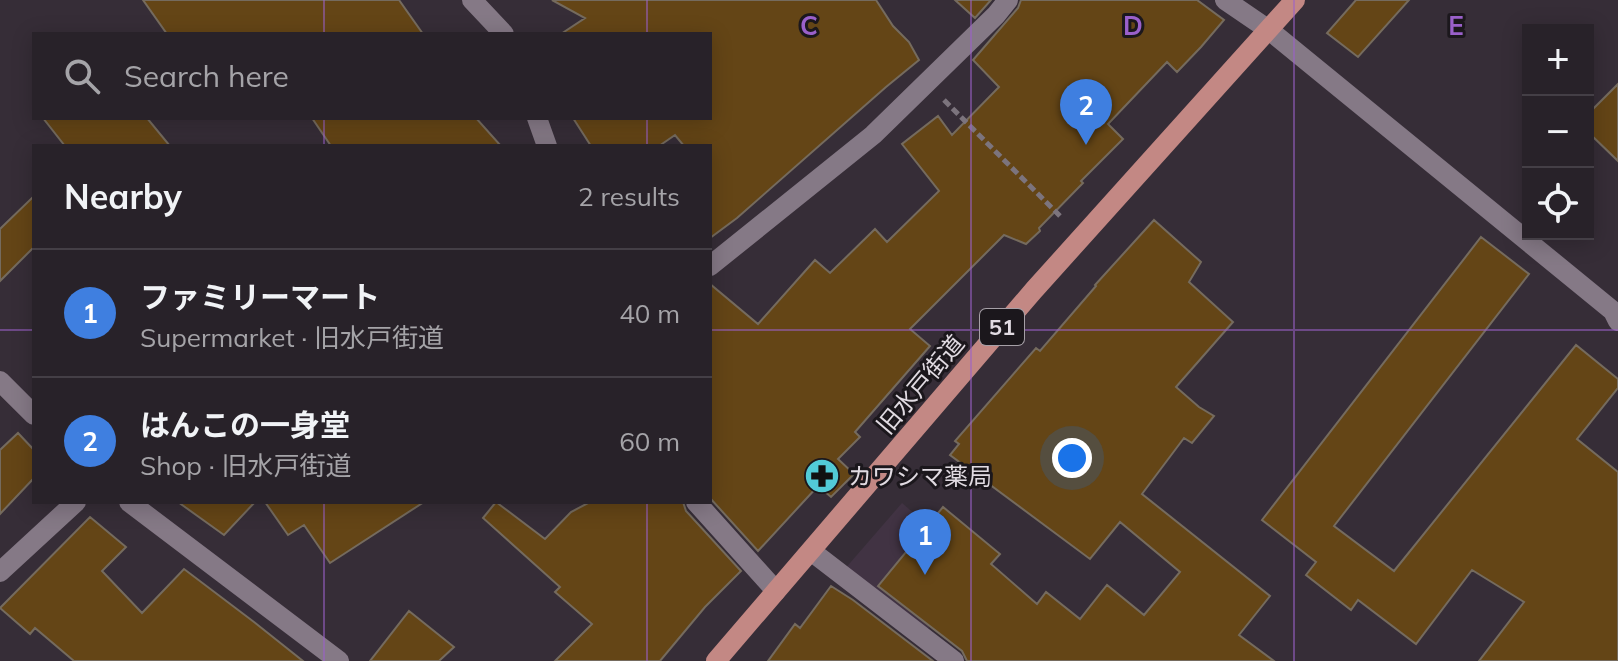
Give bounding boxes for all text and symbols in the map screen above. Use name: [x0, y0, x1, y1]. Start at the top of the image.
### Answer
text: C: [800, 9, 818, 42]
text: D: [1123, 9, 1143, 42]
text: E: [1448, 9, 1464, 42]
map controls: [1522, 24, 1594, 240]
button: +: [1522, 24, 1594, 96]
search box: [32, 32, 712, 120]
icon: search: [60, 54, 104, 98]
text: Search here: [124, 57, 289, 95]
pin: 2: [1060, 79, 1112, 145]
button: −: [1522, 96, 1594, 168]
button: locate: [1522, 168, 1594, 240]
text: Nearby: [64, 175, 182, 218]
text: 2 results: [578, 180, 680, 213]
text: ファミリーマート: [140, 278, 380, 316]
text: 1: [82, 297, 98, 330]
text: 40 m: [619, 297, 680, 330]
road number: 51: [980, 309, 1024, 345]
text: Supermarket · 旧水戸街道: [140, 321, 444, 354]
street label: 旧水戸街道: [870, 328, 970, 440]
text: はんこの一身堂: [140, 406, 350, 444]
text: 2: [82, 425, 98, 458]
text: 60 m: [619, 425, 680, 458]
your location: [1052, 438, 1092, 478]
text: Shop · 旧水戸街道: [140, 449, 351, 482]
pharmacy icon: カワシマ薬局: [803, 457, 841, 495]
place label: カワシマ薬局: [848, 461, 992, 491]
pin: 1: [899, 509, 951, 575]

